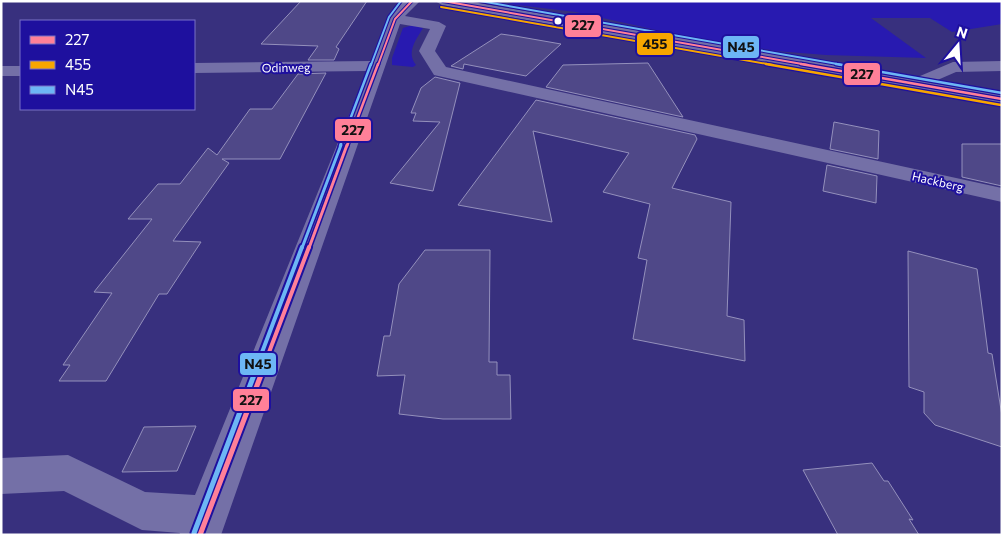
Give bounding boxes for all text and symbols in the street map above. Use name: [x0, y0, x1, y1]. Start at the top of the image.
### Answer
line badge: 227: [564, 14, 602, 38]
unlabelled marker: [553, 16, 563, 26]
text: 227: [571, 16, 595, 33]
legend: [20, 20, 195, 110]
north arrow: [933, 20, 983, 70]
text: N: [955, 22, 970, 42]
text: 227: [65, 30, 90, 48]
line badge: 455: [636, 32, 674, 56]
text: 455: [643, 35, 667, 52]
line badge: N45: [722, 35, 760, 59]
text: N45: [727, 38, 755, 55]
text: 455: [65, 55, 91, 73]
street label: Odinweg: [261, 60, 311, 74]
line badge: 227: [843, 62, 881, 86]
text: 227: [850, 65, 874, 82]
text: N45: [65, 80, 94, 98]
line badge: 227: [334, 118, 372, 142]
text: 227: [341, 121, 365, 138]
street label: Hackberg: [911, 168, 966, 194]
line badge: N45: [239, 352, 277, 376]
text: N45: [244, 355, 272, 372]
line badge: 227: [232, 388, 270, 412]
text: 227: [239, 391, 263, 408]

